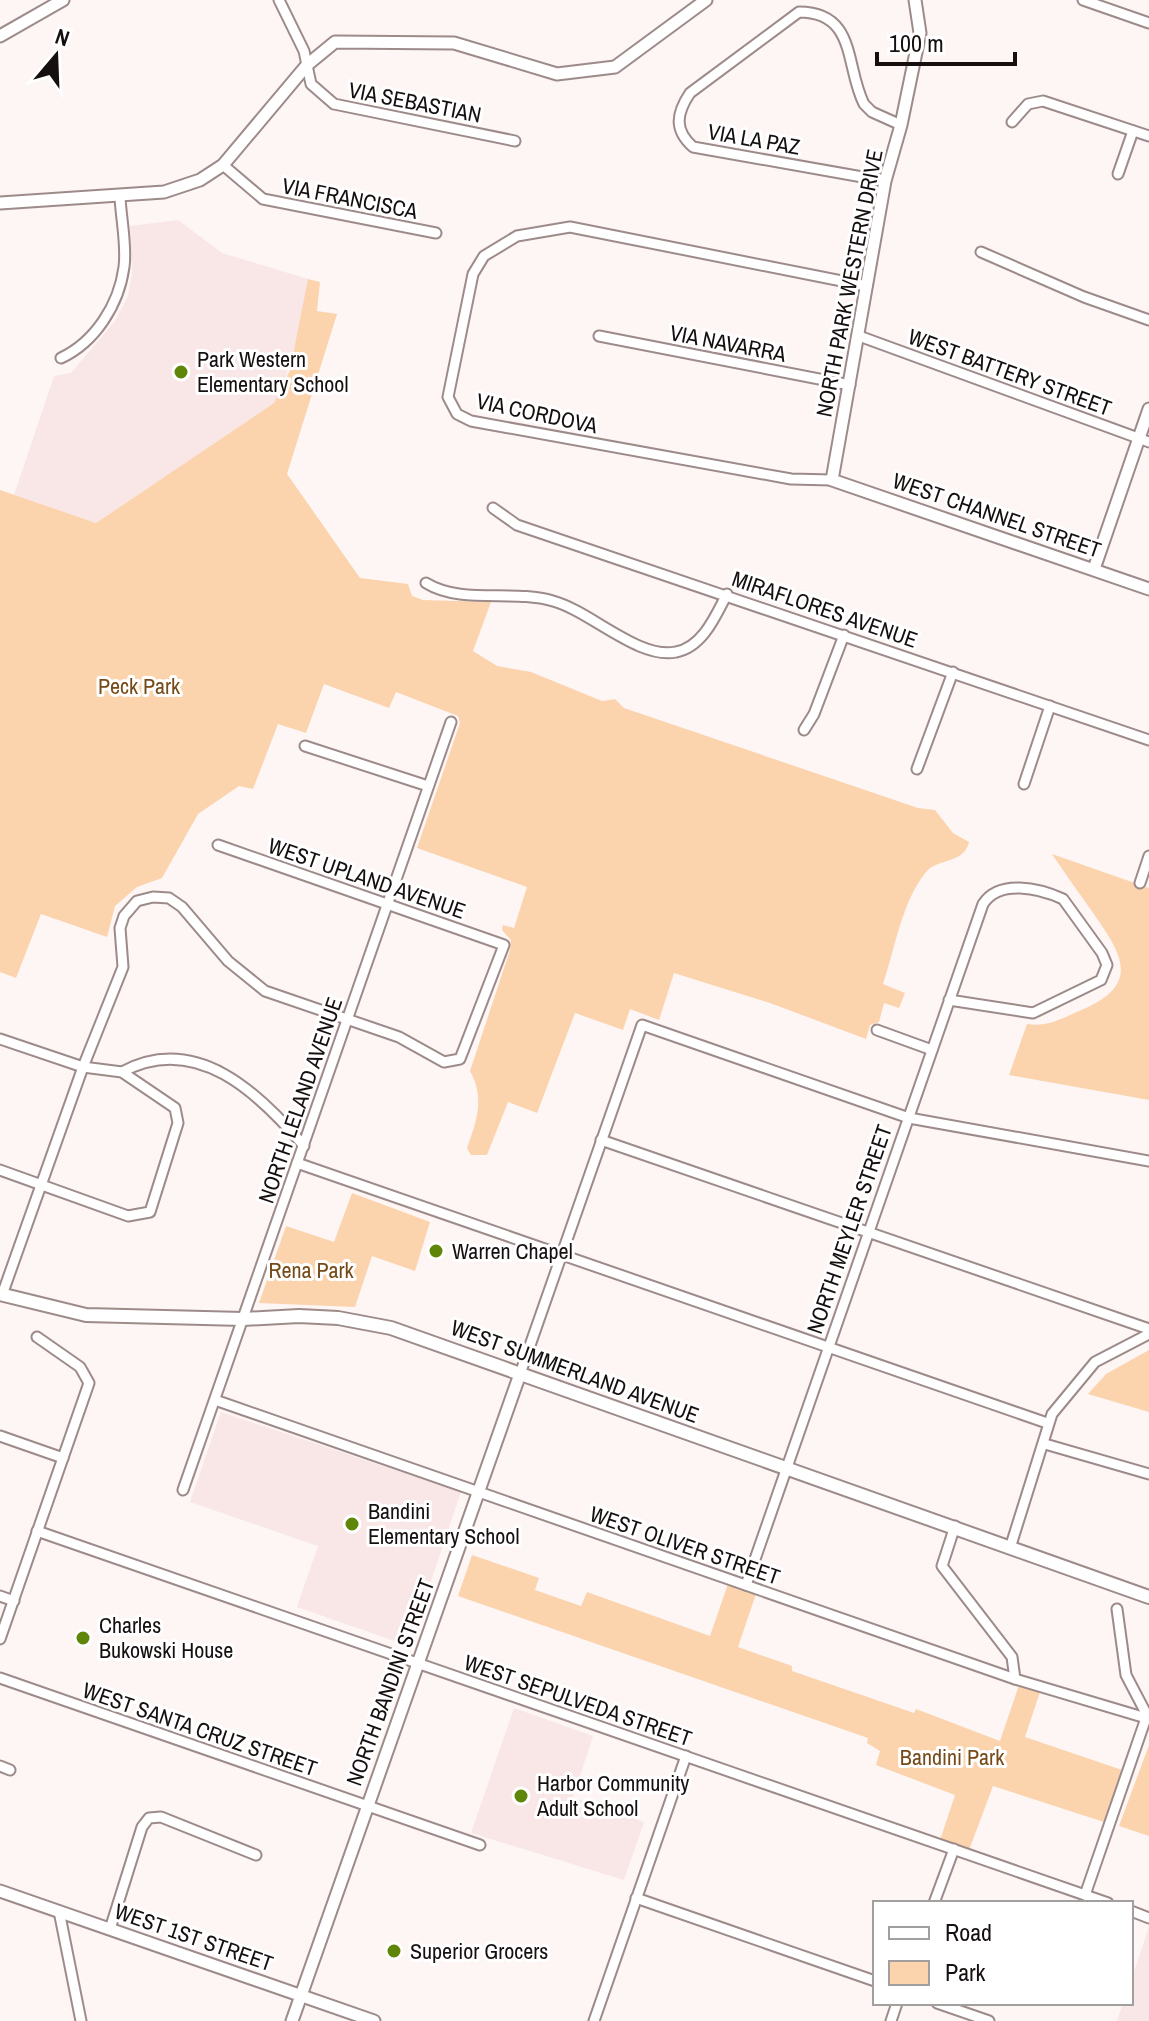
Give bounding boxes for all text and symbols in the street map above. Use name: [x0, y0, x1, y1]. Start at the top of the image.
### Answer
north arrow: [16, 16, 96, 96]
scale bar: [877, 16, 1015, 66]
text: N: [51, 21, 74, 53]
text: 100 m: [889, 27, 944, 59]
street label: VIA SEBASTIAN: [346, 74, 484, 130]
street label: VIA LA PAZ: [706, 116, 802, 162]
street label: NORTH PARK WESTERN DRIVE: [808, 147, 890, 419]
street label: VIA FRANCISCA: [280, 170, 421, 226]
street label: VIA NAVARRA: [667, 317, 790, 369]
street label: WEST BATTERY STREET: [904, 321, 1116, 423]
place label: Park Western Elementary School: [197, 344, 348, 399]
marker: Park Western Elementary School: [172, 363, 190, 381]
street label: VIA CORDOVA: [474, 386, 601, 441]
street label: WEST CHANNEL STREET: [889, 465, 1105, 565]
street label: MIRAFLORES AVENUE: [728, 563, 922, 655]
park label: Peck Park: [98, 671, 181, 701]
street label: WEST UPLAND AVENUE: [264, 830, 470, 926]
street label: NORTH LELAND AVENUE: [251, 993, 349, 1207]
street label: NORTH MEYLER STREET: [799, 1120, 899, 1338]
place label: Warren Chapel: [452, 1236, 573, 1266]
marker: Warren Chapel: [427, 1242, 445, 1260]
park label: Rena Park: [268, 1255, 355, 1285]
street label: WEST SUMMERLAND AVENUE: [447, 1312, 703, 1430]
place label: Bandini Elementary School: [368, 1496, 519, 1551]
street label: WEST OLIVER STREET: [586, 1498, 784, 1592]
marker: Bandini Elementary School: [343, 1515, 361, 1533]
street label: NORTH BANDINI STREET: [339, 1574, 441, 1790]
place label: Charles Bukowski House: [99, 1610, 233, 1665]
marker: Charles Bukowski House: [74, 1629, 92, 1647]
street label: WEST SEPULVEDA STREET: [460, 1647, 696, 1753]
street label: WEST SANTA CRUZ STREET: [79, 1675, 321, 1783]
park label: Bandini Park: [900, 1742, 1005, 1772]
place label: Harbor Community Adult School: [536, 1768, 689, 1823]
marker: Harbor Community Adult School: [512, 1787, 530, 1805]
street label: WEST 1ST STREET: [111, 1896, 277, 1978]
legend: [873, 1901, 1133, 2005]
text: Road: [945, 1916, 992, 1948]
place label: Superior Grocers: [410, 1936, 548, 1966]
marker: Superior Grocers: [385, 1942, 403, 1960]
text: Park: [945, 1956, 986, 1988]

